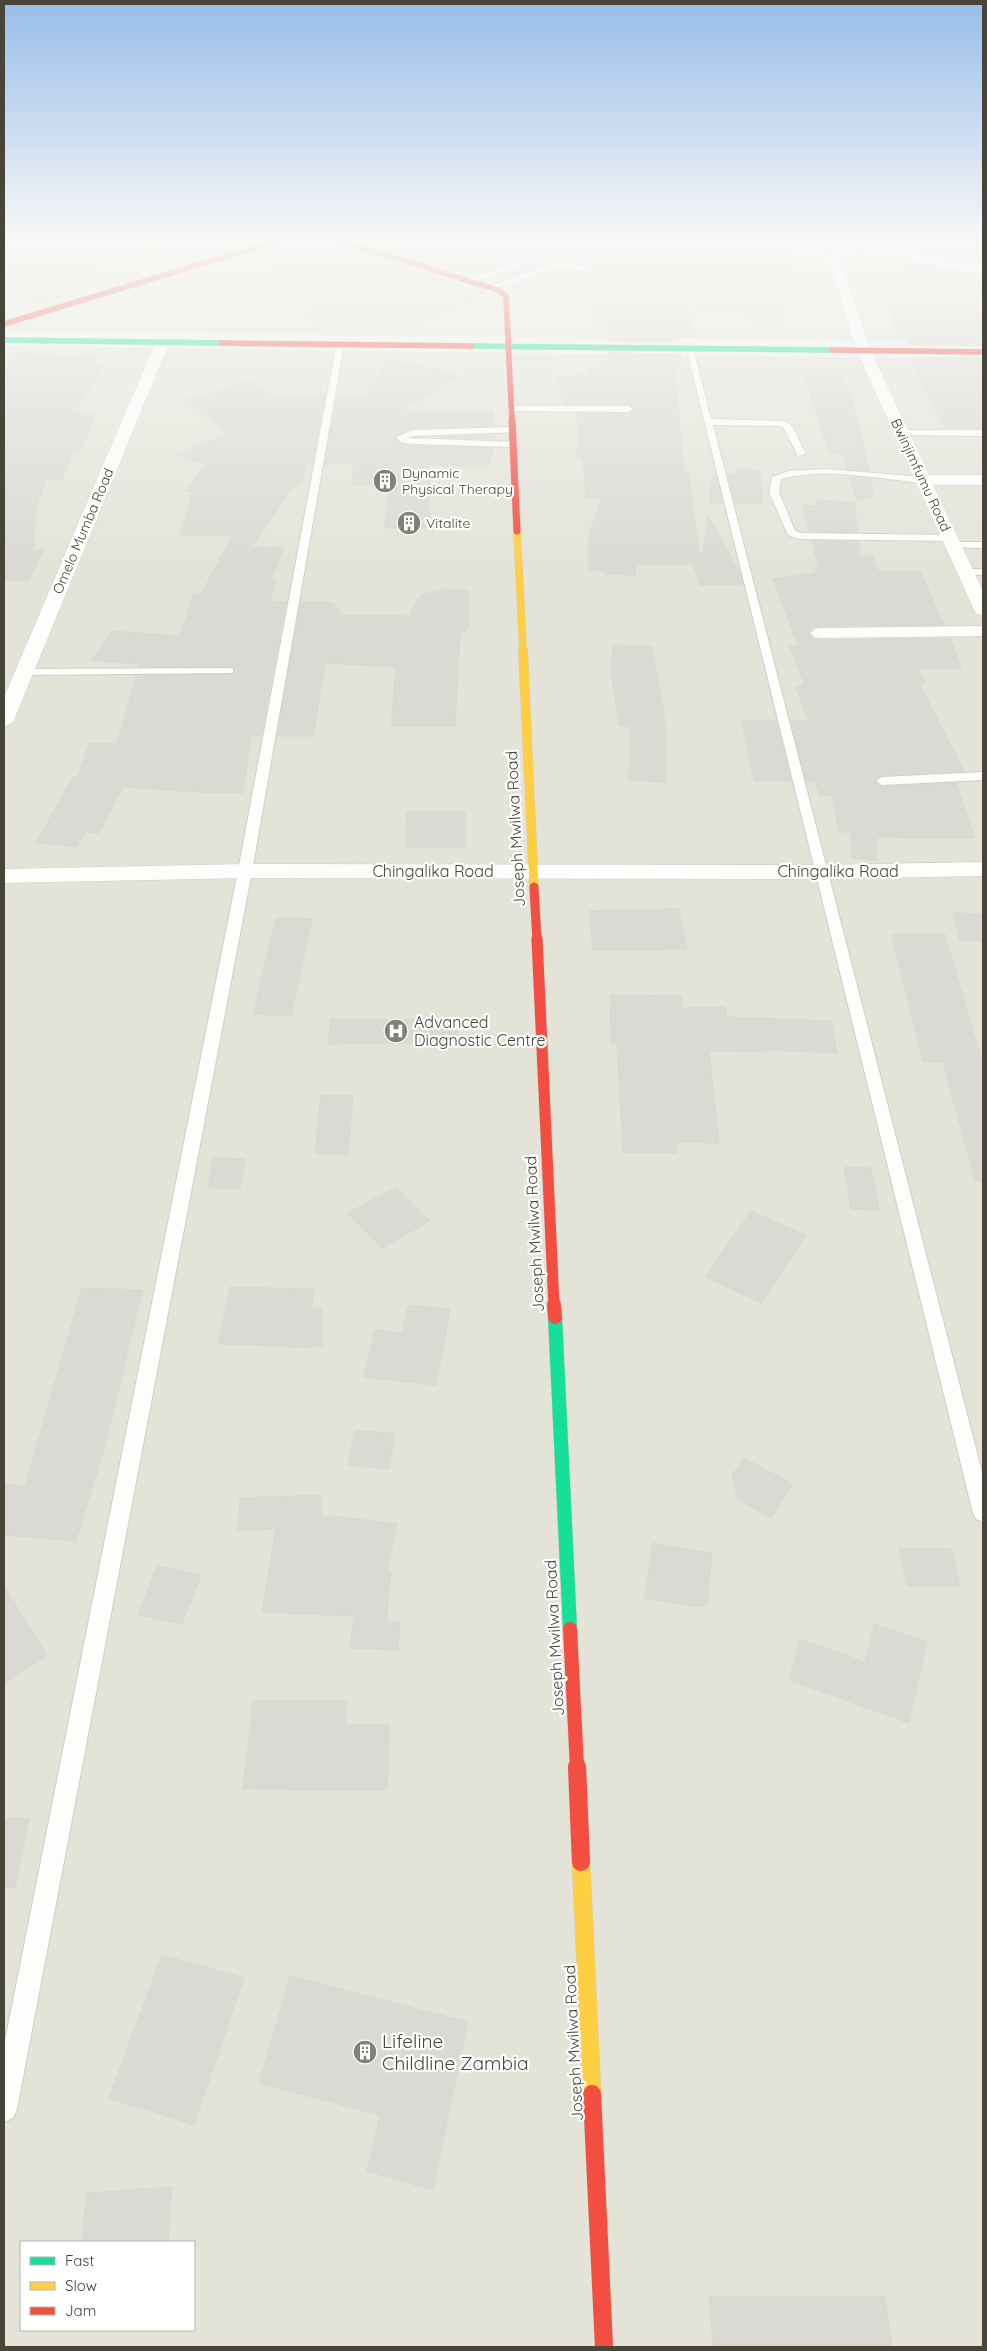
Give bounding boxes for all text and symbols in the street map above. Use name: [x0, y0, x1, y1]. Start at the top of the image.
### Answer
street label: Bwinjimfumu Road: [887, 416, 955, 534]
place label: Dynamic Physical Therapy: [402, 464, 513, 498]
street label: Omelo Mumba Road: [48, 466, 118, 596]
building icon: Dynamic Physical Therapy: [372, 468, 398, 494]
building icon: Vitalite: [396, 510, 422, 536]
place label: Vitalite: [426, 514, 470, 532]
street label: Joseph Mwilwa Road: [501, 750, 529, 908]
street label: Chingalika Road: [372, 861, 494, 881]
street label: Chingalika Road: [777, 861, 899, 881]
place label: Advanced Diagnostic Centre: [414, 1012, 546, 1050]
hospital icon: Advanced Diagnostic Centre: [383, 1018, 409, 1044]
street label: Joseph Mwilwa Road: [520, 1155, 548, 1313]
street label: Joseph Mwilwa Road: [540, 1559, 568, 1717]
street label: Joseph Mwilwa Road: [559, 1964, 587, 2122]
place label: Lifeline Childline Zambia: [382, 2029, 528, 2075]
building icon: Lifeline Childline Zambia: [352, 2039, 378, 2065]
legend: [20, 2241, 195, 2331]
text: Fast: [65, 2251, 94, 2270]
text: Slow: [65, 2276, 97, 2295]
text: Jam: [65, 2301, 96, 2320]

